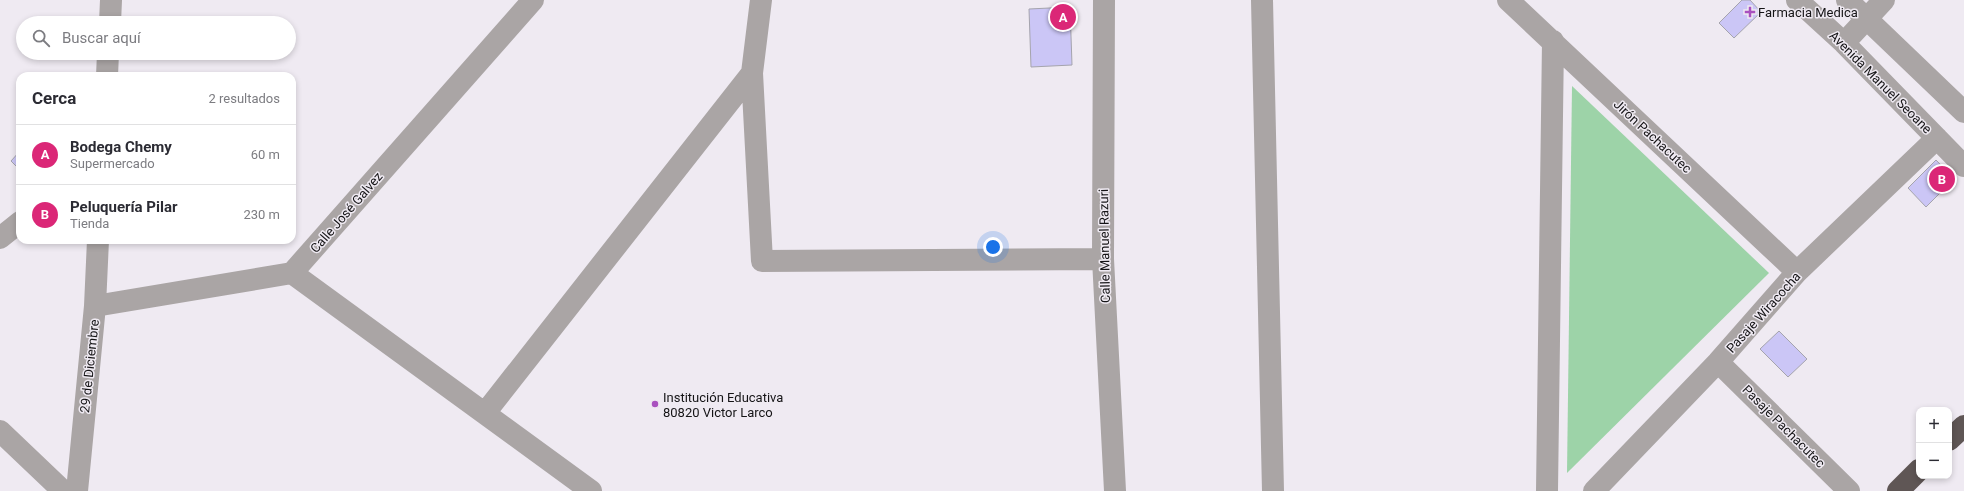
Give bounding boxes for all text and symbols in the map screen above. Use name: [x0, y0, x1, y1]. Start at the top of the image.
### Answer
pin: A: [1050, 2, 1076, 32]
place label: Farmacia Medica: [1758, 5, 1858, 20]
marker: Farmacia Medica: [1745, 7, 1755, 17]
search box: [16, 16, 296, 60]
icon: search: [30, 27, 52, 49]
street label: Avenida Manuel Seoane: [1826, 28, 1935, 137]
text: Buscar aquí: [62, 29, 141, 47]
text: Cerca: [32, 88, 76, 108]
text: 2 resultados: [208, 91, 280, 106]
street label: Jirón Pachacutec: [1611, 97, 1695, 176]
text: Bodega Chemy: [70, 138, 172, 156]
text: A: [41, 147, 49, 162]
text: 60 m: [251, 147, 280, 162]
text: Supermercado: [70, 156, 155, 171]
pin: B: [1929, 164, 1955, 194]
street label: Calle José Galvez: [307, 168, 386, 256]
street label: Calle Manuel Razuri: [1096, 189, 1113, 303]
text: Peluquería Pilar: [70, 198, 177, 216]
text: B: [41, 207, 49, 222]
text: 230 m: [243, 207, 280, 222]
text: Tienda: [70, 216, 109, 231]
your location: [983, 237, 1003, 257]
street label: Pasaje Wiracocha: [1723, 269, 1804, 356]
street label: 29 de Diciembre: [77, 319, 102, 413]
street label: Pasaje Pachacutec: [1739, 382, 1828, 471]
place label: Institución Educativa 80820 Victor Larco: [663, 390, 783, 420]
marker: Institución Educativa 80820 Victor Larco: [650, 399, 660, 409]
map controls: [1916, 407, 1952, 479]
button: +: [1916, 407, 1952, 443]
button: −: [1916, 443, 1952, 479]

